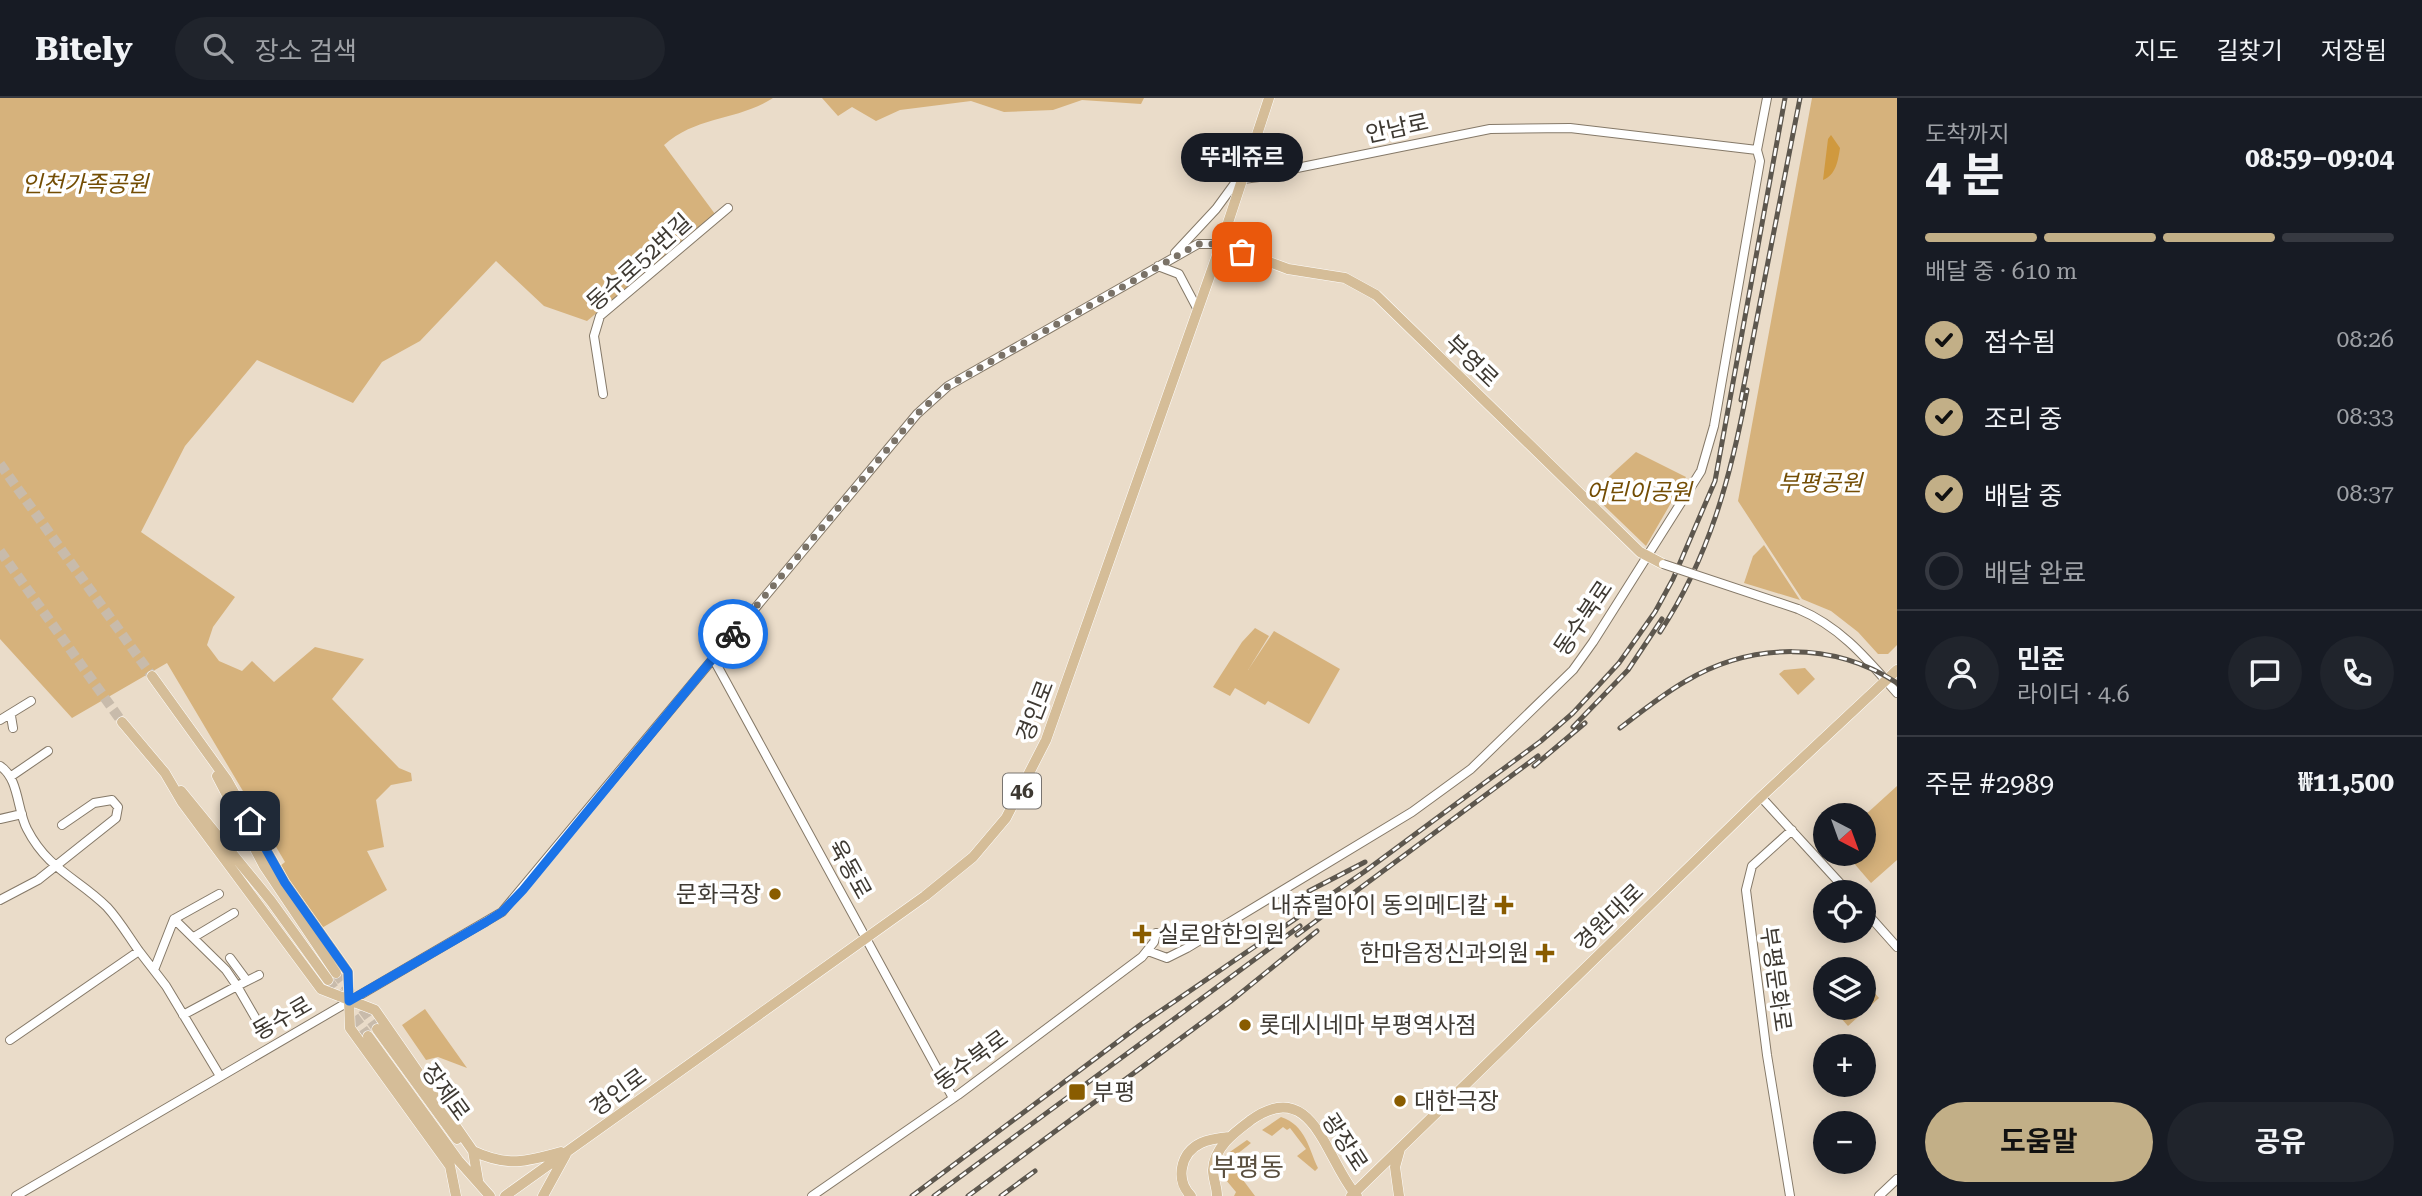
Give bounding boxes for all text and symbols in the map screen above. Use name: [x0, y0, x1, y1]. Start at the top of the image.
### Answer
search box: [175, 17, 665, 80]
text: Bitely: [35, 29, 133, 68]
icon: search: [199, 29, 237, 67]
text: 장소 검색: [255, 36, 357, 66]
text: 지도: [2134, 37, 2179, 65]
text: 길찾기: [2217, 37, 2283, 65]
text: 저장됨: [2321, 37, 2387, 65]
street label: 안남로: [1363, 109, 1431, 148]
text: 도착까지: [1925, 121, 2010, 148]
callout: 뚜레쥬르: [1181, 133, 1303, 182]
text: 08:59–09:04: [2245, 143, 2394, 173]
text: 뚜레쥬르: [1200, 144, 1284, 171]
text: 4 분: [1925, 148, 2005, 202]
park label: 인천가족공원: [22, 171, 150, 198]
street label: 동수로52번길: [581, 208, 697, 316]
pin: [1212, 222, 1272, 282]
icon: bag: [1223, 233, 1261, 271]
text: 배달 중 · 610 m: [1925, 258, 2077, 285]
icon: check: [1925, 321, 1963, 359]
text: 08:26: [2337, 326, 2394, 353]
text: 접수됨: [1984, 327, 2056, 357]
street label: 부영로: [1439, 330, 1504, 393]
icon: check: [1925, 398, 1963, 436]
text: 08:33: [2337, 403, 2394, 430]
text: 조리 중: [1984, 404, 2062, 434]
park label: 부평공원: [1778, 470, 1864, 497]
icon: check: [1925, 475, 1963, 513]
park label: 어린이공원: [1586, 479, 1694, 506]
text: 08:37: [2337, 480, 2394, 507]
text: 배달 중: [1984, 481, 2062, 511]
text: 배달 완료: [1984, 558, 2086, 588]
street label: 동수북로: [1549, 576, 1618, 661]
courier: [698, 599, 768, 669]
icon: bike: [714, 615, 752, 653]
button: person: [1925, 636, 1999, 710]
button: chat: [2228, 636, 2302, 710]
button: phone: [2320, 636, 2394, 710]
text: 민준: [2017, 644, 2065, 674]
street label: 경인로: [1011, 677, 1059, 746]
text: 라이더 · 4.6: [2017, 681, 2130, 708]
text: ₩11,500: [2298, 767, 2394, 797]
text: 주문 #2989: [1925, 769, 2054, 799]
road number: 46: [1003, 774, 1041, 808]
pin: [220, 791, 280, 851]
icon: home: [231, 802, 269, 840]
north arrow: [1813, 803, 1876, 866]
map controls: [1813, 803, 1876, 1174]
street label: 육동로: [822, 835, 877, 904]
street label: 경원대로: [1570, 878, 1649, 956]
button: locate: [1813, 880, 1876, 943]
place label: 문화극장: [676, 881, 761, 908]
marker: 문화극장: [767, 886, 783, 902]
place label: 내츄럴아이 동의메디칼: [1271, 892, 1488, 919]
marker: 내츄럴아이 동의메디칼: [1494, 895, 1514, 915]
place label: 실로암한의원: [1158, 921, 1285, 948]
marker: 실로암한의원: [1132, 924, 1152, 944]
street label: 부평문화로: [1755, 925, 1796, 1033]
place label: 한마음정신과의원: [1360, 940, 1529, 967]
marker: 한마음정신과의원: [1535, 943, 1555, 963]
button: layers: [1813, 957, 1876, 1020]
street label: 동수로: [248, 991, 316, 1046]
place label: 롯데시네마 부평역사점: [1259, 1012, 1476, 1039]
marker: 롯데시네마 부평역사점: [1237, 1017, 1253, 1033]
street label: 동수북로: [929, 1025, 1013, 1096]
button: +: [1813, 1034, 1876, 1097]
street label: 장제로: [416, 1059, 475, 1126]
street label: 경인로: [585, 1063, 652, 1122]
place label: 부평: [1093, 1079, 1135, 1106]
marker: 부평: [1067, 1082, 1087, 1102]
place label: 대한극장: [1414, 1088, 1499, 1115]
marker: 대한극장: [1392, 1093, 1408, 1109]
button: 도움말: [1925, 1102, 2153, 1182]
button: 공유: [2167, 1102, 2394, 1182]
street label: 광장로: [1316, 1108, 1373, 1176]
button: −: [1813, 1111, 1876, 1174]
district label: 부평동: [1212, 1152, 1284, 1182]

